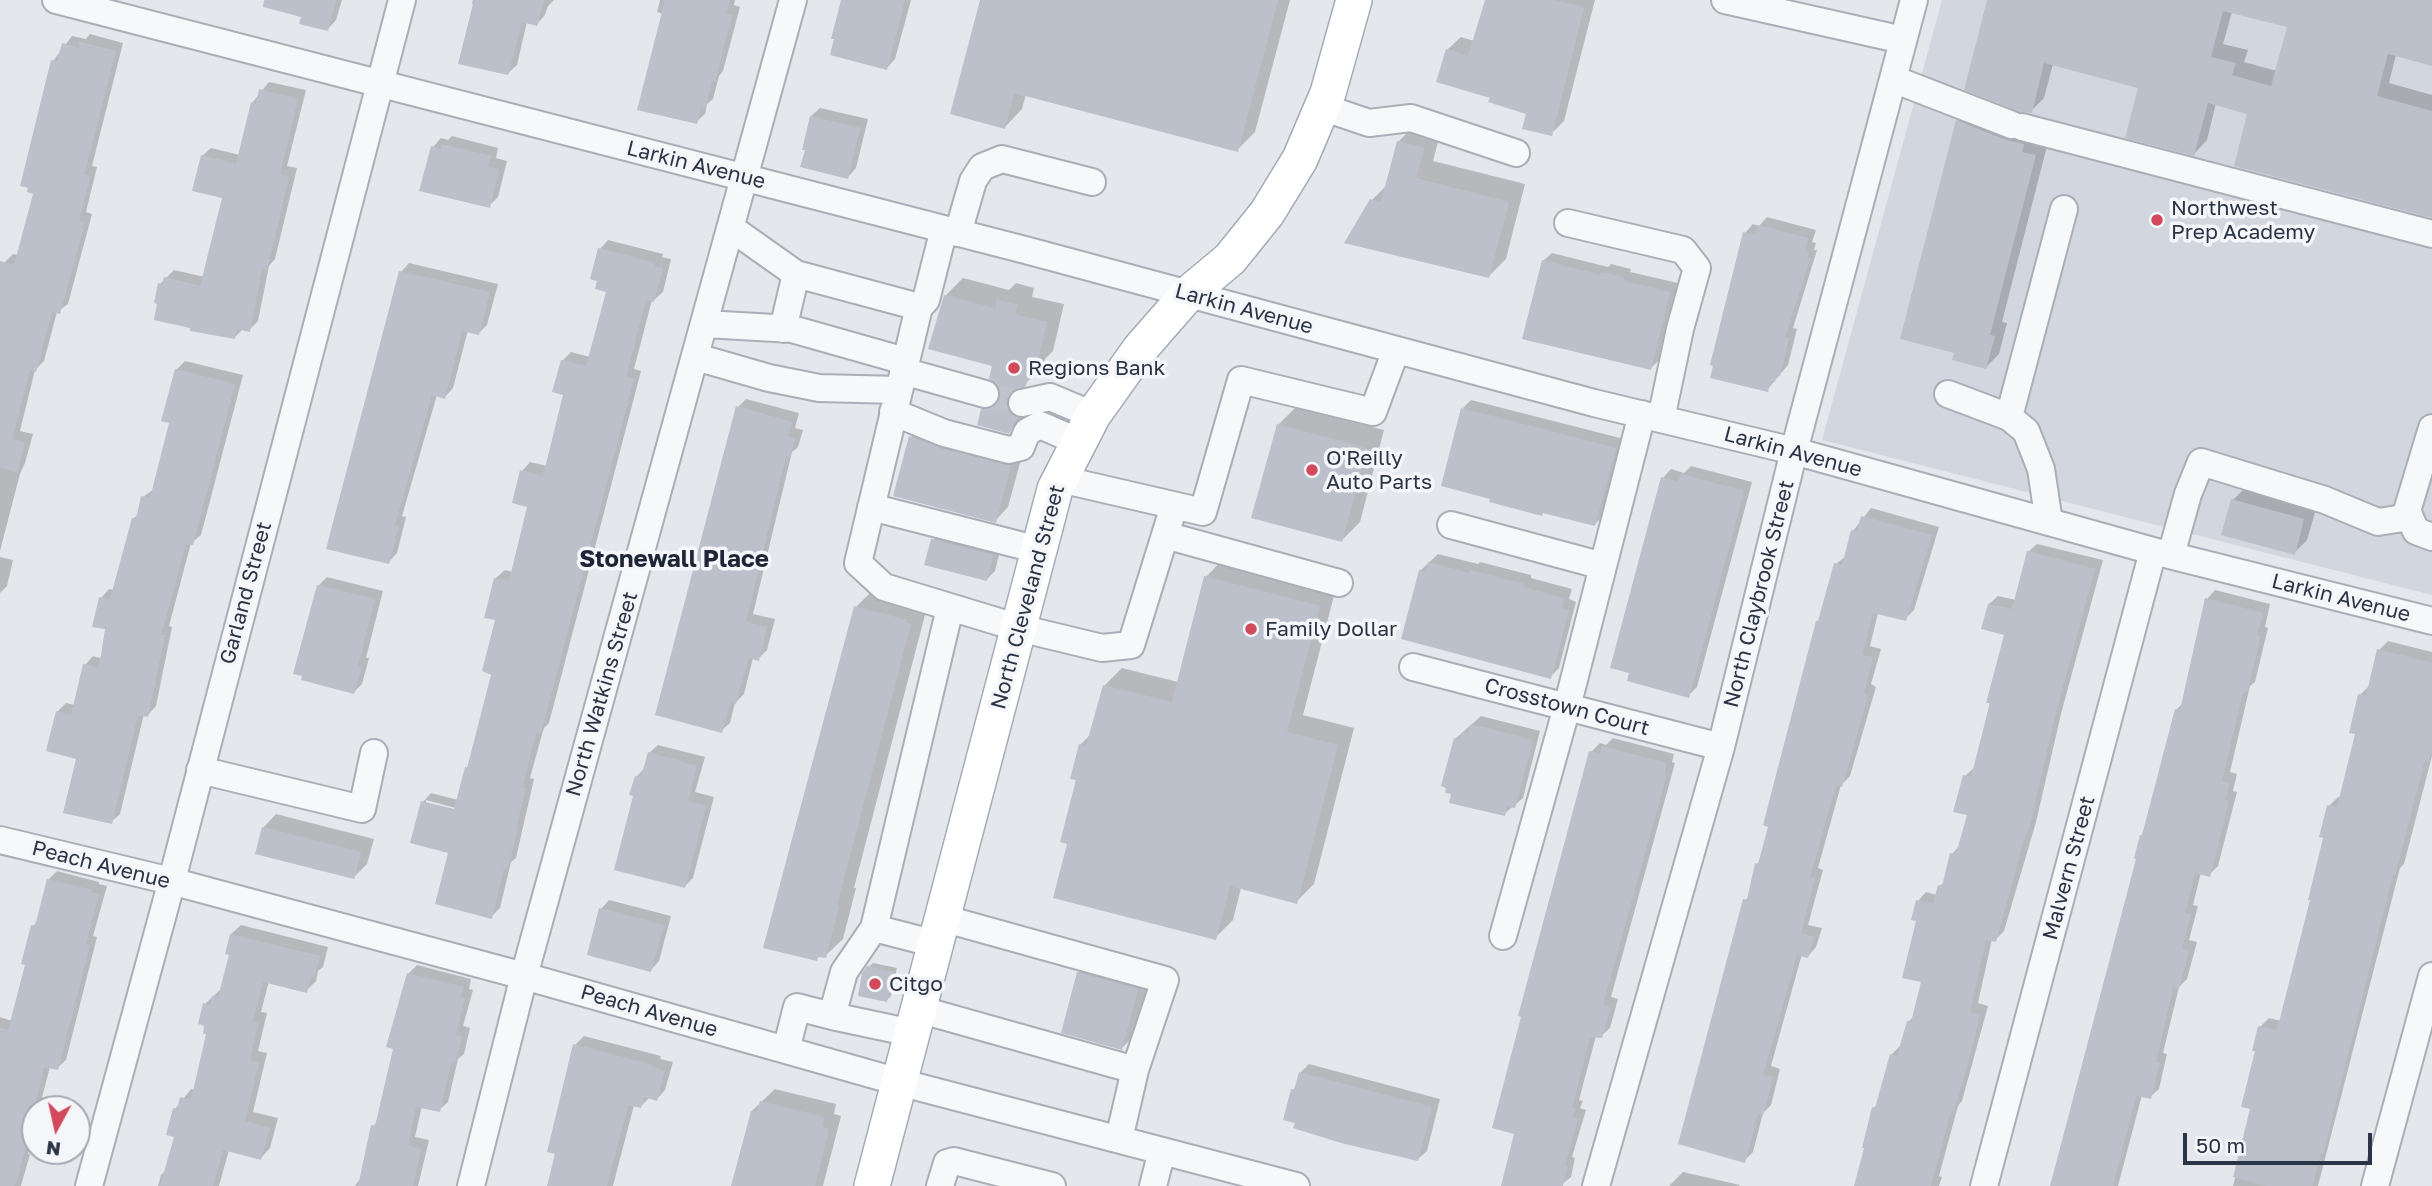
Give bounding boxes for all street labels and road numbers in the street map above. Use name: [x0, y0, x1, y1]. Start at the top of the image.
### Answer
street label: Larkin Avenue: [624, 136, 768, 194]
street label: Larkin Avenue: [1172, 278, 1316, 340]
street label: Larkin Avenue: [1721, 421, 1865, 483]
street label: North Claybrook Street: [1719, 478, 1799, 710]
street label: North Cleveland Street: [986, 482, 1070, 712]
street label: Garland Street: [215, 519, 277, 667]
street label: Larkin Avenue: [2269, 569, 2413, 627]
street label: North Watkins Street: [561, 589, 643, 799]
street label: Crosstown Court: [1482, 673, 1652, 741]
street label: Malvern Street: [2038, 793, 2100, 943]
street label: Peach Avenue: [29, 836, 173, 894]
street label: Peach Avenue: [578, 979, 720, 1043]

